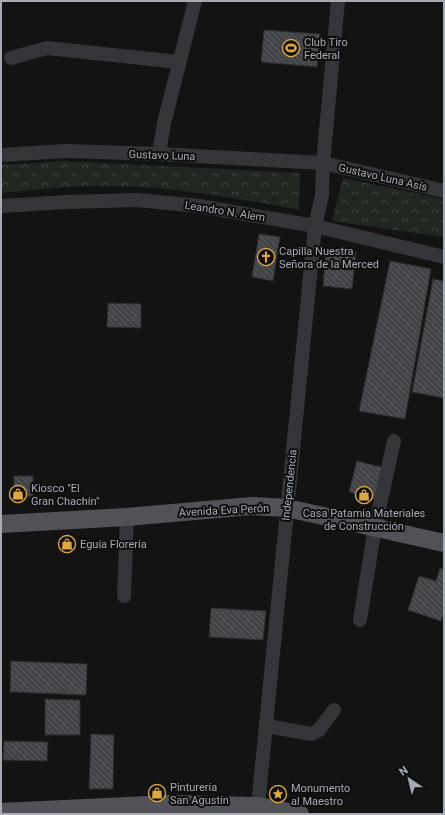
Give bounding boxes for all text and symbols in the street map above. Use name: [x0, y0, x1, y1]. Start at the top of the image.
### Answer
place label: Club Tiro Federal: [304, 36, 348, 62]
sports icon: Club Tiro Federal: [281, 38, 301, 58]
street label: Gustavo Luna: [128, 148, 196, 163]
street label: Gustavo Luna Asís: [337, 161, 429, 194]
street label: Leandro N. Alem: [184, 199, 266, 224]
place label: Capilla Nuestra Señora de la Merced: [279, 245, 379, 271]
church icon: Capilla Nuestra Señora de la Merced: [256, 247, 276, 267]
street label: Independencia: [279, 449, 300, 521]
place label: Kiosco "El Gran Chachín": [31, 482, 100, 508]
shop icon: Kiosco "El Gran Chachín": [8, 484, 28, 504]
shop icon: Casa Patamia Materiales de Construcción: [354, 485, 374, 505]
street label: Avenida Eva Perón: [179, 502, 270, 519]
place label: Casa Patamia Materiales de Construcción: [303, 507, 426, 533]
shop icon: Eguía Florería: [57, 534, 77, 554]
place label: Eguía Florería: [80, 538, 147, 551]
north arrow: [389, 759, 429, 799]
text: N: [397, 764, 411, 779]
place label: Pinturería San Agustín: [170, 781, 229, 807]
place label: Monumento al Maestro: [291, 782, 350, 808]
shop icon: Pinturería San Agustín: [147, 783, 167, 803]
place icon: Monumento al Maestro: [268, 784, 288, 804]

